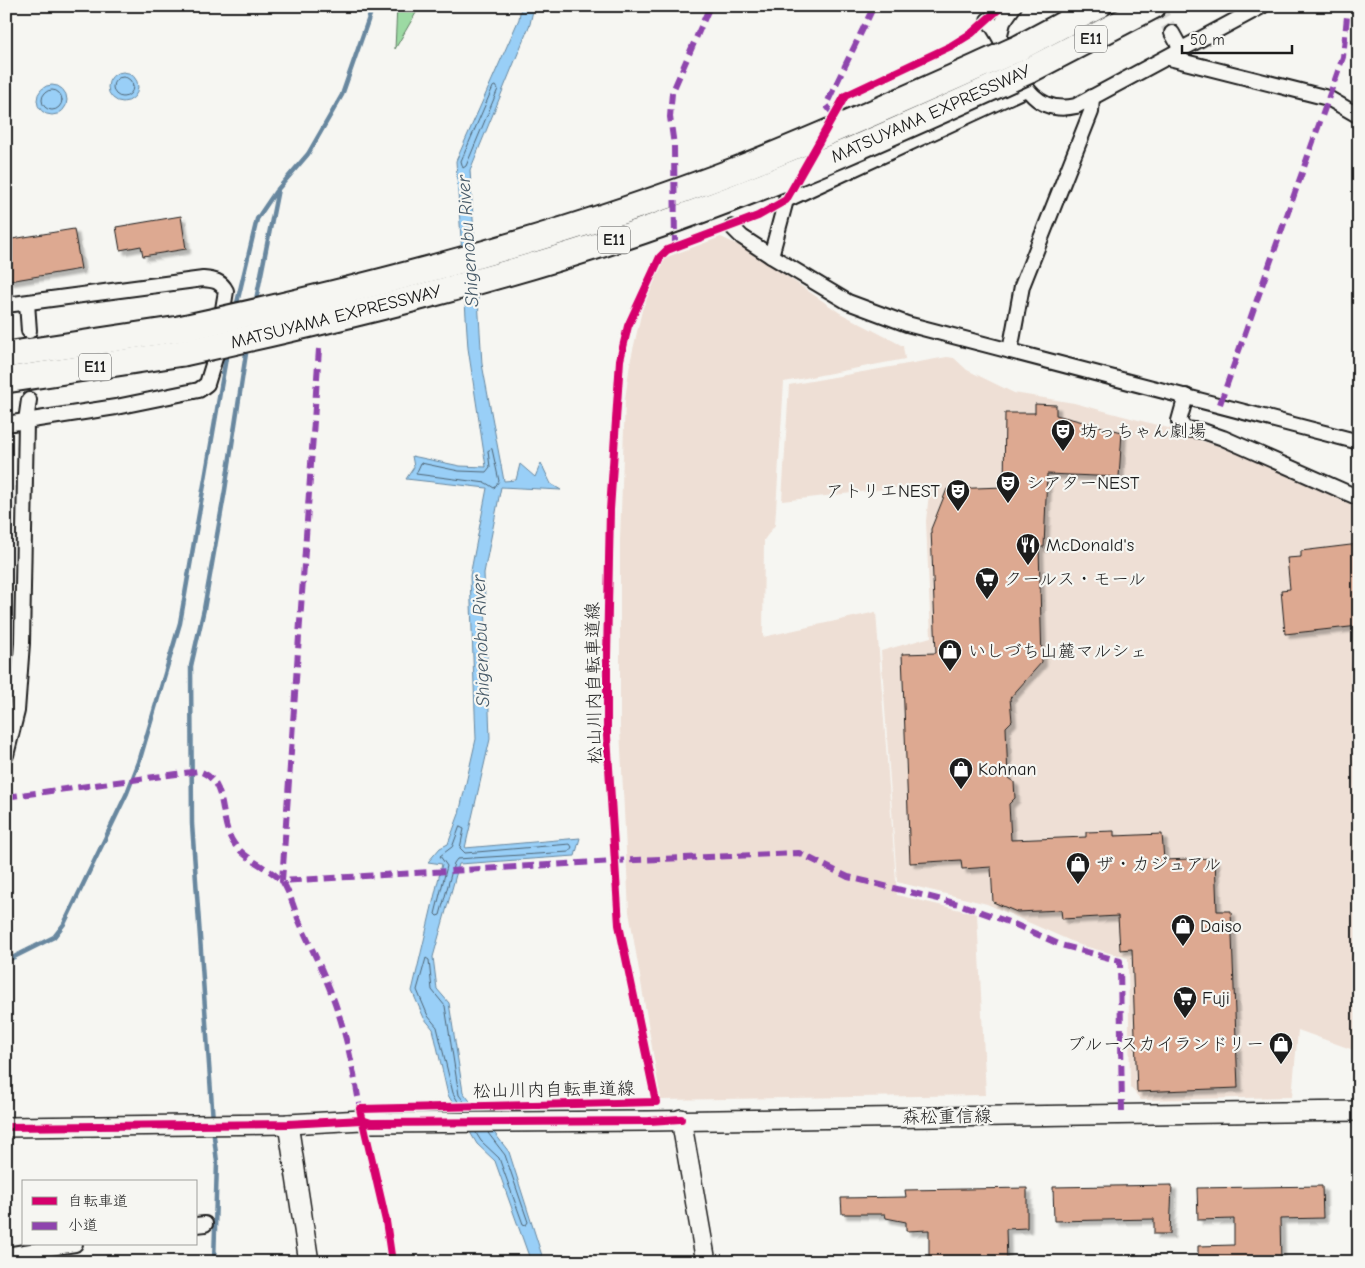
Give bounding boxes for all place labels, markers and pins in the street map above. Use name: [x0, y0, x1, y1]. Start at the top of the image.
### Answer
theatre icon: 坊っちゃん劇場: [1050, 418, 1076, 452]
place label: 坊っちゃん劇場: [1080, 421, 1206, 442]
theatre icon: シアターNEST: [995, 470, 1021, 504]
place label: シアターNEST: [1026, 473, 1140, 494]
theatre icon: アトリエNEST: [945, 478, 971, 512]
place label: アトリエNEST: [826, 481, 941, 502]
restaurant icon: McDonald's: [1015, 532, 1041, 566]
place label: McDonald's: [1046, 535, 1134, 556]
supermarket icon: クールス・モール: [974, 566, 1000, 600]
place label: クールス・モール: [1004, 569, 1146, 590]
shop icon: いしづち山麓マルシェ: [937, 638, 963, 672]
place label: いしづち山麓マルシェ: [968, 641, 1147, 662]
shop icon: Kohnan: [948, 756, 974, 790]
place label: Kohnan: [978, 759, 1036, 780]
shop icon: ザ・カジュアル: [1065, 851, 1091, 885]
place label: ザ・カジュアル: [1096, 854, 1221, 875]
shop icon: Daiso: [1170, 913, 1196, 947]
place label: Daiso: [1200, 916, 1242, 937]
supermarket icon: Fuji: [1172, 985, 1198, 1019]
place label: Fuji: [1202, 988, 1230, 1009]
shop icon: ブルースカイランドリー: [1268, 1031, 1294, 1065]
place label: ブルースカイランドリー: [1067, 1034, 1264, 1055]

